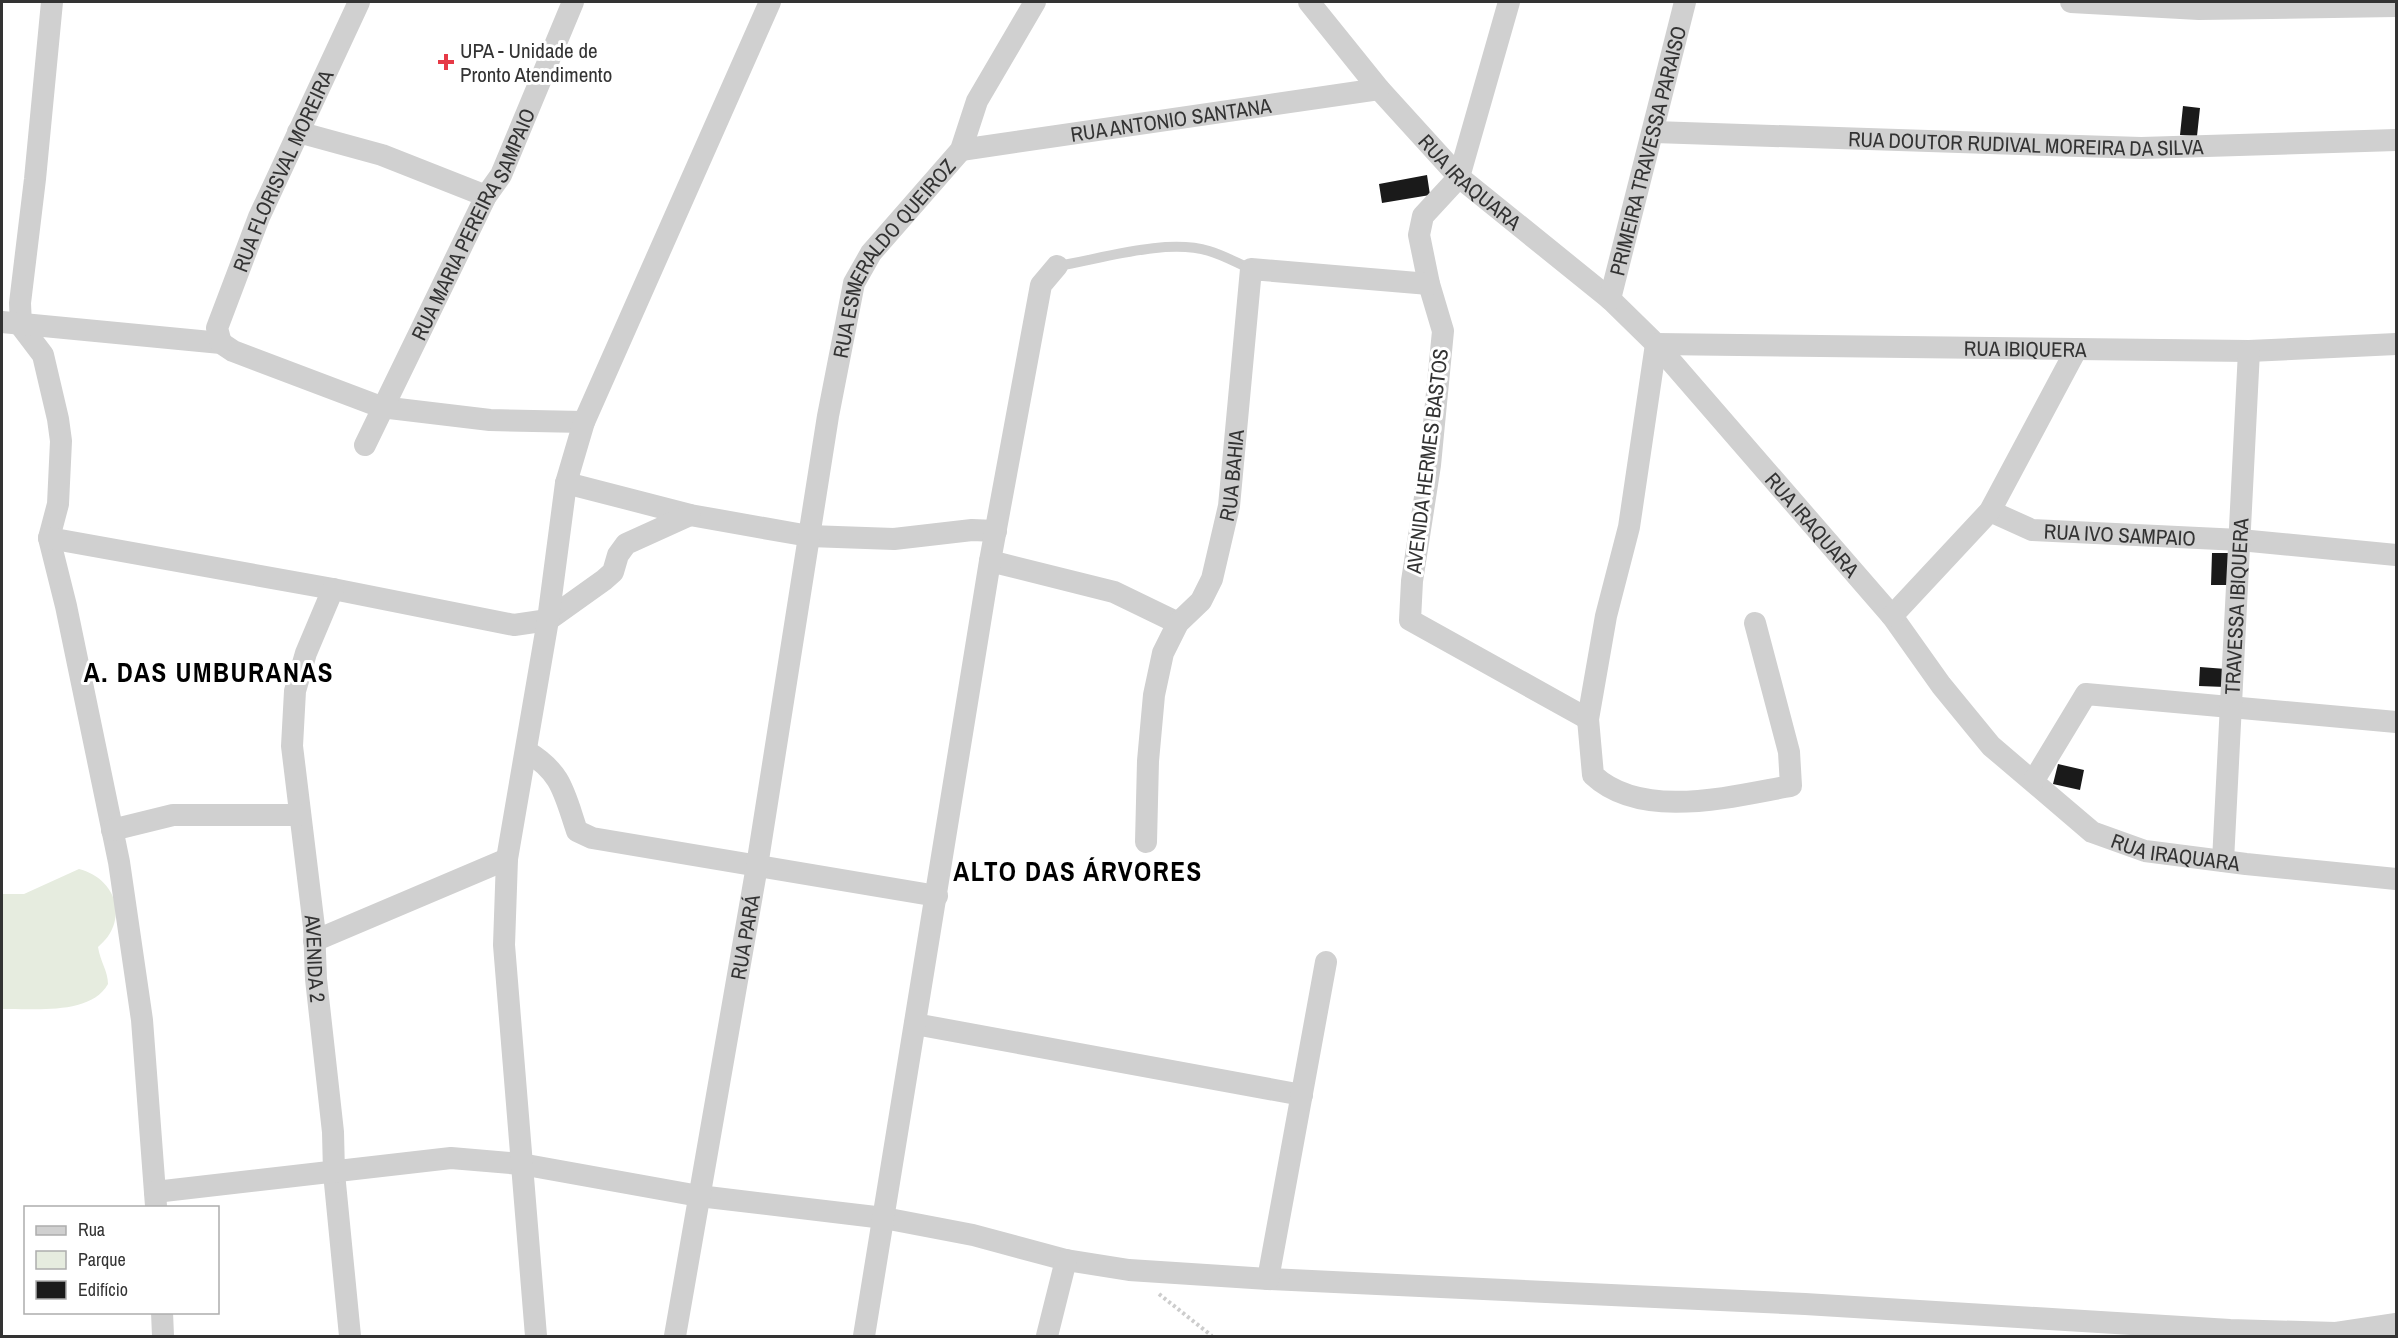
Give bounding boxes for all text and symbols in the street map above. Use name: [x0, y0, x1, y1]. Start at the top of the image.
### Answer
street label: PRIMEIRA TRAVESSA PARAISO: [1602, 23, 1693, 279]
place label: UPA - Unidade de Pronto Atendimento: [460, 36, 612, 89]
marker: UPA - Unidade de Pronto Atendimento: [437, 53, 455, 71]
street label: RUA FLORISVAL MOREIRA: [225, 64, 340, 276]
street label: RUA ANTONIO SANTANA: [1069, 90, 1274, 148]
street label: RUA MARIA PEREIRA SAMPAIO: [404, 104, 542, 345]
street label: RUA DOUTOR RUDIVAL MOREIRA DA SILVA: [1848, 124, 2204, 163]
street label: RUA IRAQUARA: [1412, 128, 1528, 237]
street label: RUA ESMERALDO QUEIROZ: [825, 152, 962, 360]
street label: RUA IBIQUERA: [1964, 333, 2087, 364]
street label: AVENIDA HERMES BASTOS: [1399, 347, 1455, 576]
street label: RUA BAHIA: [1211, 428, 1251, 524]
street label: RUA IRAQUARA: [1759, 466, 1867, 584]
street label: RUA IVO SAMPAIO: [2043, 516, 2196, 552]
street label: TRAVESSA IBIQUERA: [2217, 517, 2255, 695]
district label: A. DAS UMBURANAS: [84, 654, 334, 690]
street label: RUA IRAQUARA: [2107, 826, 2242, 878]
district label: ALTO DAS ÁRVORES: [953, 853, 1203, 889]
street label: RUA PARÁ: [723, 892, 766, 982]
street label: AVENIDA 2: [298, 912, 333, 1004]
legend: [24, 1206, 219, 1314]
text: Rua: [78, 1217, 105, 1242]
text: Parque: [78, 1247, 126, 1272]
text: Edifício: [78, 1277, 128, 1302]

